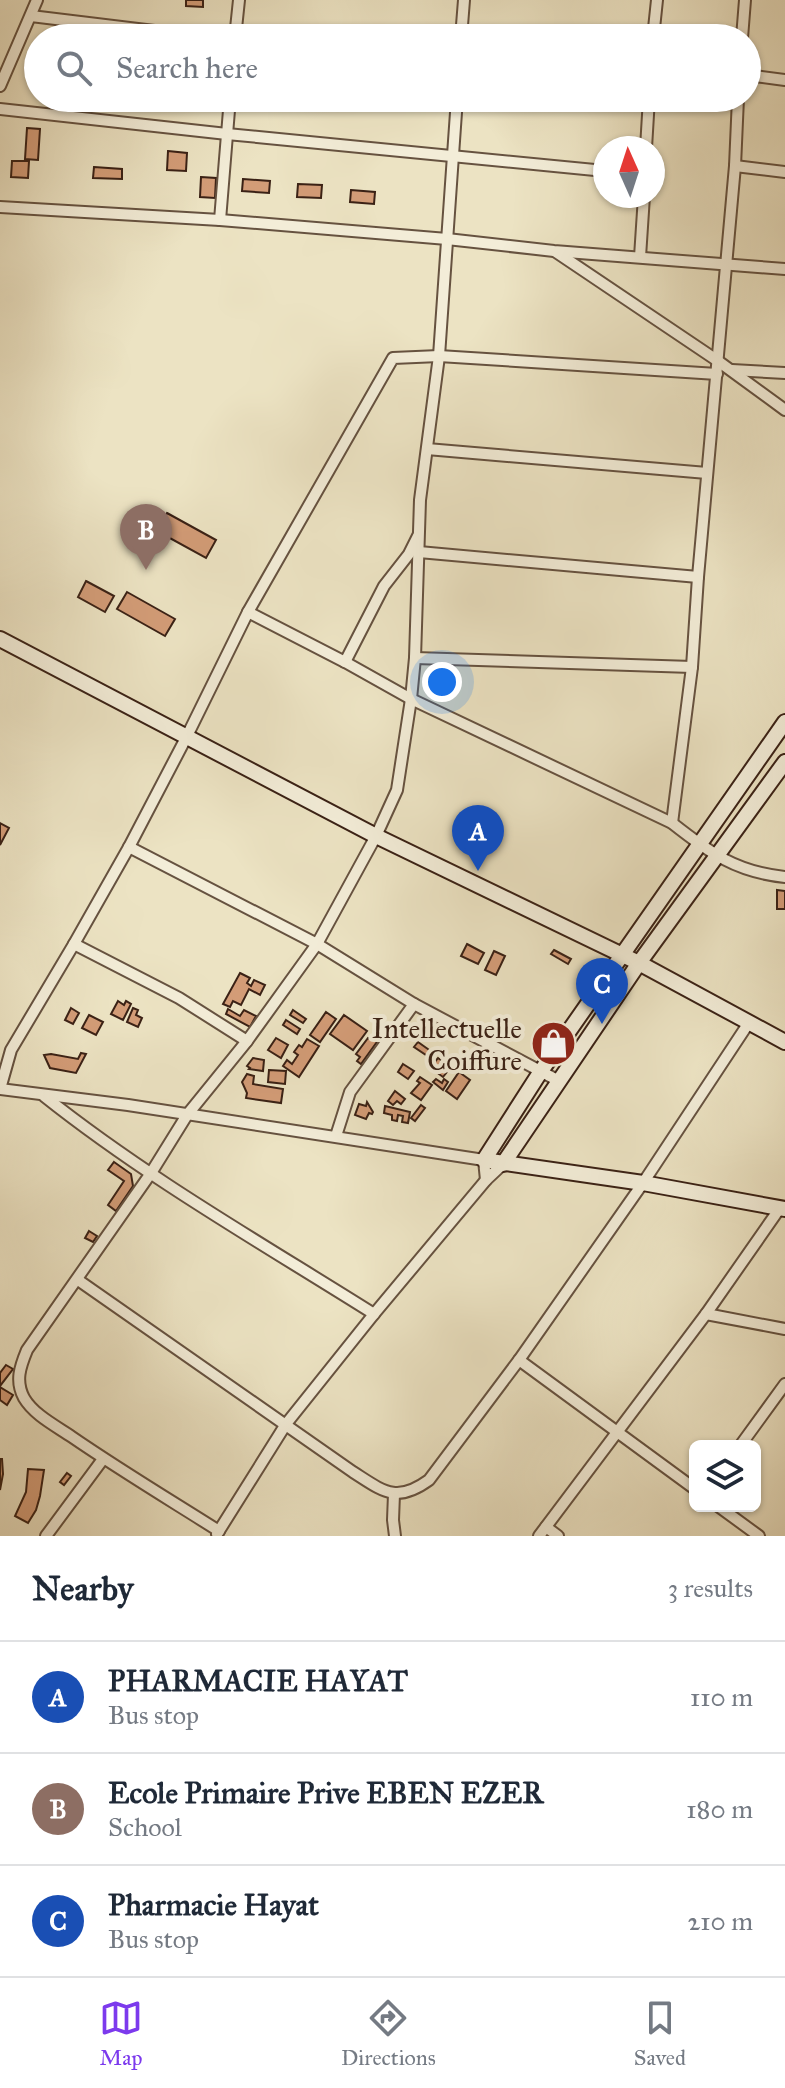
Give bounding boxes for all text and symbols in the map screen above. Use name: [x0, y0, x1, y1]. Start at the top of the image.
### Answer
search box: [24, 24, 761, 112]
icon: search: [52, 46, 96, 90]
text: Search here: [116, 50, 258, 86]
north arrow: [593, 136, 665, 208]
pin: B: [120, 504, 172, 570]
your location: [422, 662, 462, 702]
pin: A: [452, 805, 504, 871]
pin: C: [576, 958, 628, 1024]
place label: Intellectuelle Coiffure: [372, 1011, 522, 1078]
shop icon: Intellectuelle Coiffure: [529, 1020, 577, 1068]
map controls: [689, 1440, 761, 1512]
button: layers: [689, 1440, 761, 1512]
text: Nearby: [32, 1568, 134, 1609]
text: 3 results: [668, 1572, 753, 1604]
text: PHARMACIE HAYAT: [108, 1663, 408, 1699]
text: A: [49, 1681, 67, 1713]
text: 110 m: [690, 1681, 753, 1713]
text: Bus stop: [108, 1699, 199, 1731]
text: Ecole Primaire Prive EBEN EZER: [108, 1775, 543, 1811]
text: B: [49, 1793, 67, 1825]
text: 180 m: [686, 1793, 753, 1825]
text: School: [108, 1811, 182, 1843]
text: Pharmacie Hayat: [108, 1887, 319, 1923]
text: C: [49, 1905, 67, 1937]
text: 210 m: [687, 1905, 753, 1937]
text: Bus stop: [108, 1923, 199, 1955]
tab: Map: [99, 1996, 143, 2071]
tab: Directions: [341, 1996, 436, 2071]
tab: Saved: [634, 1996, 686, 2071]

